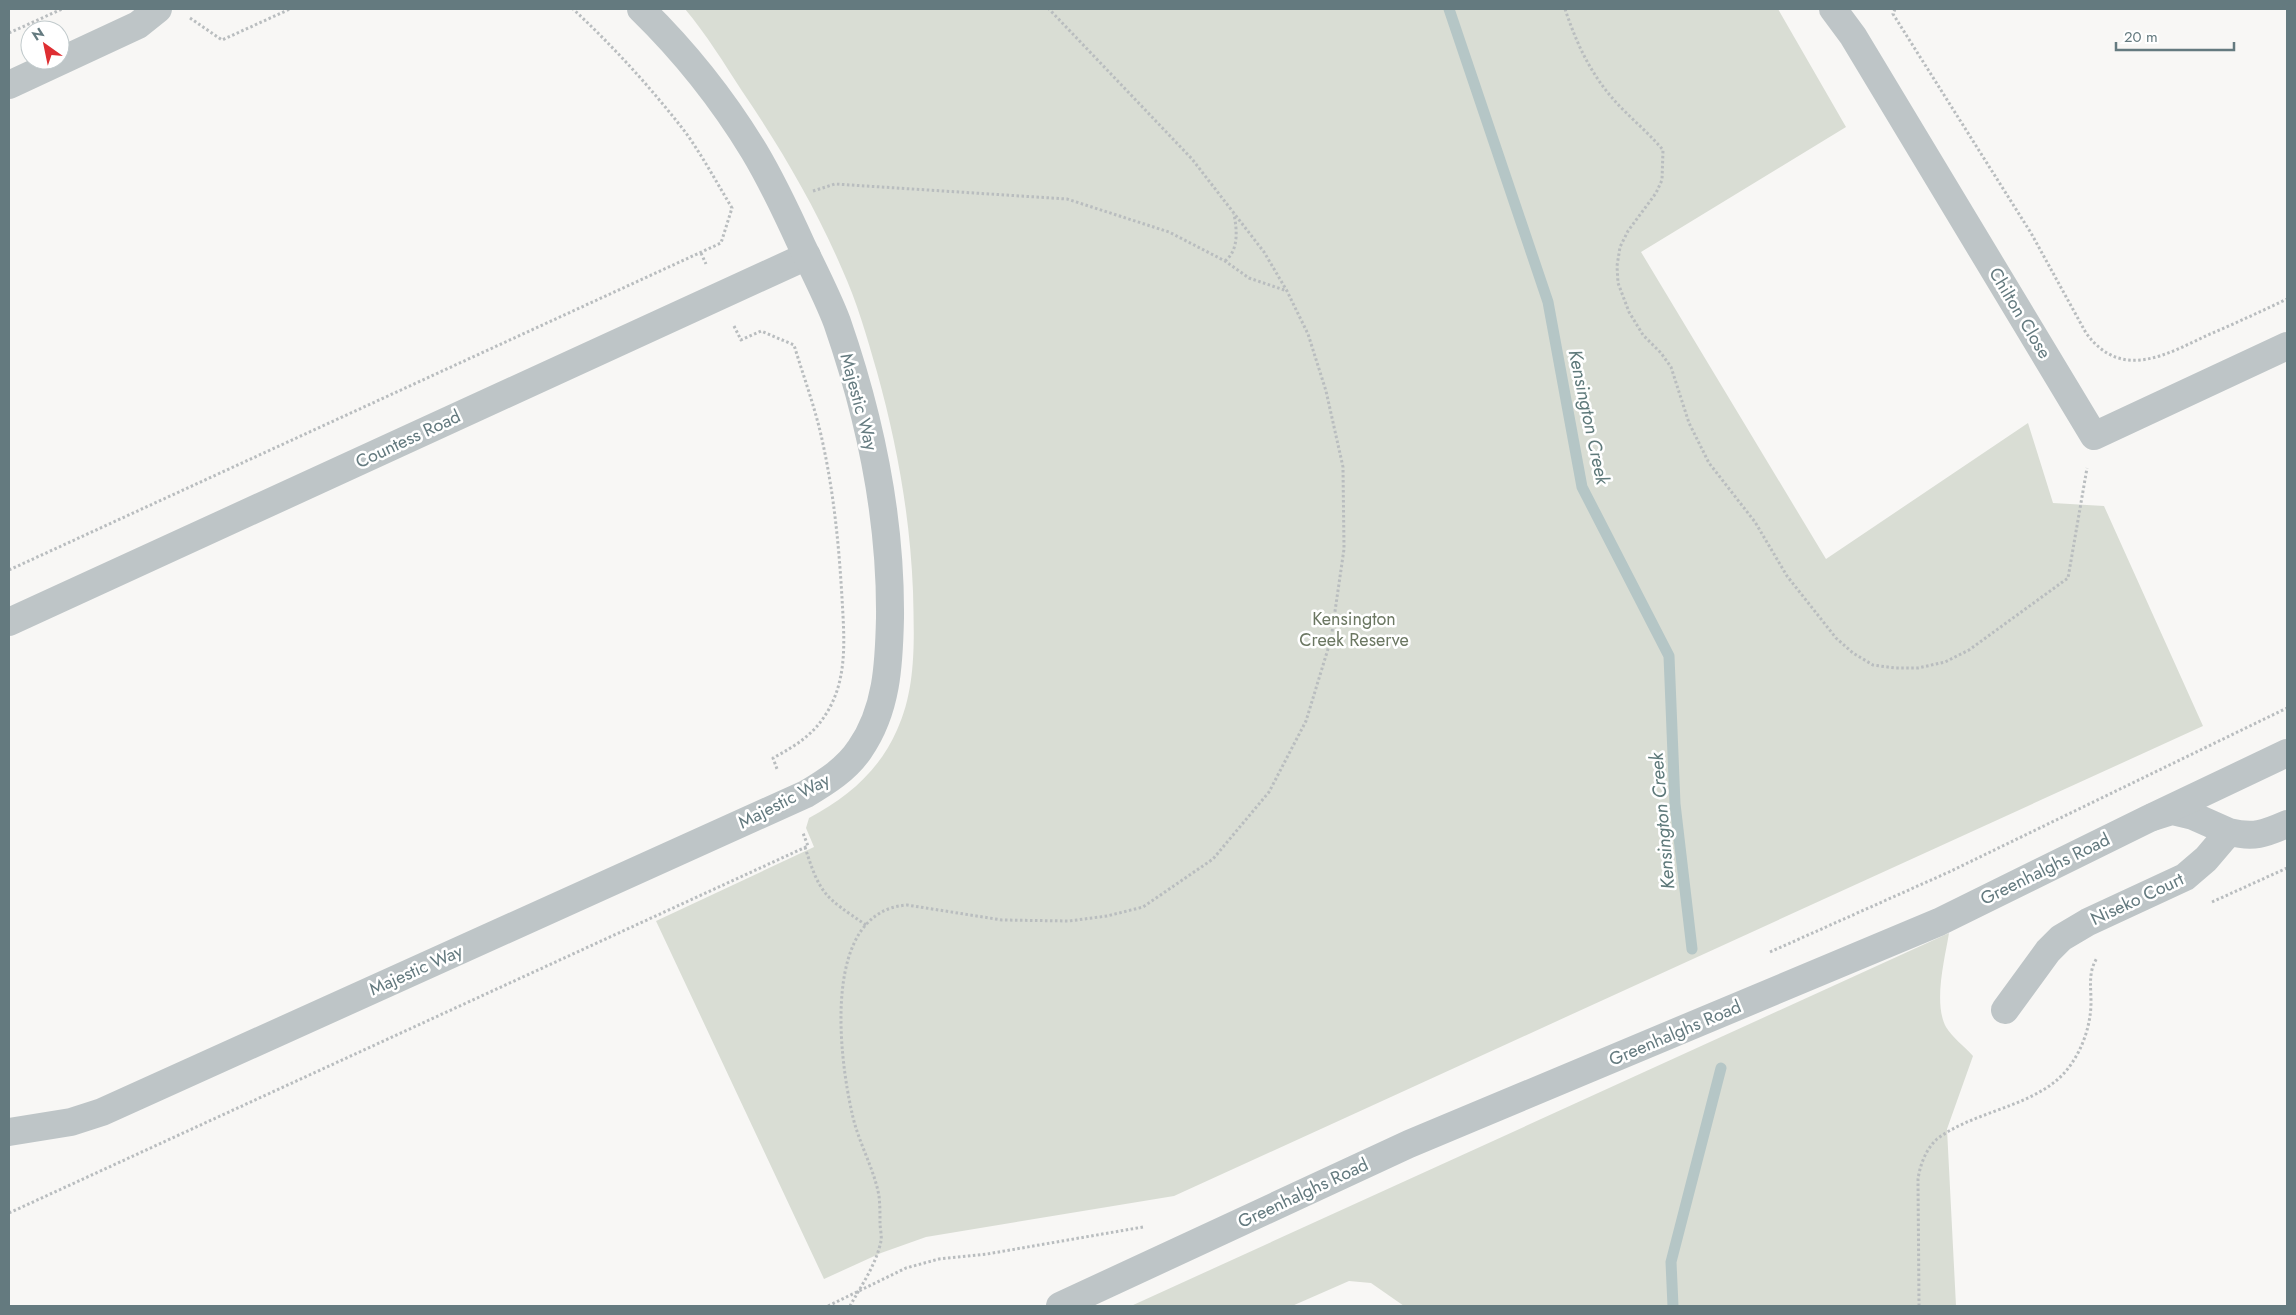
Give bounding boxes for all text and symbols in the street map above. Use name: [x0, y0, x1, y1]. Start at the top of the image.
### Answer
north arrow: [20, 20, 70, 70]
scale bar: [2116, 20, 2234, 52]
text: N: [28, 23, 48, 46]
text: 20 m: [2124, 26, 2158, 48]
street label: Chilton Close: [1982, 262, 2058, 364]
water label: Kensington Creek: [1562, 347, 1617, 488]
street label: Majestic Way: [834, 350, 884, 454]
street label: Countess Road: [351, 403, 465, 475]
park label: Kensington Creek Reserve: [1299, 606, 1409, 653]
water label: Kensington Creek: [1643, 751, 1681, 890]
street label: Majestic Way: [734, 767, 834, 835]
street label: Greenhalghs Road: [1976, 826, 2114, 912]
street label: Niseko Court: [2086, 866, 2188, 932]
street label: Majestic Way: [365, 938, 467, 1002]
street label: Greenhalghs Road: [1605, 993, 1745, 1073]
street label: Greenhalghs Road: [1233, 1151, 1373, 1235]

